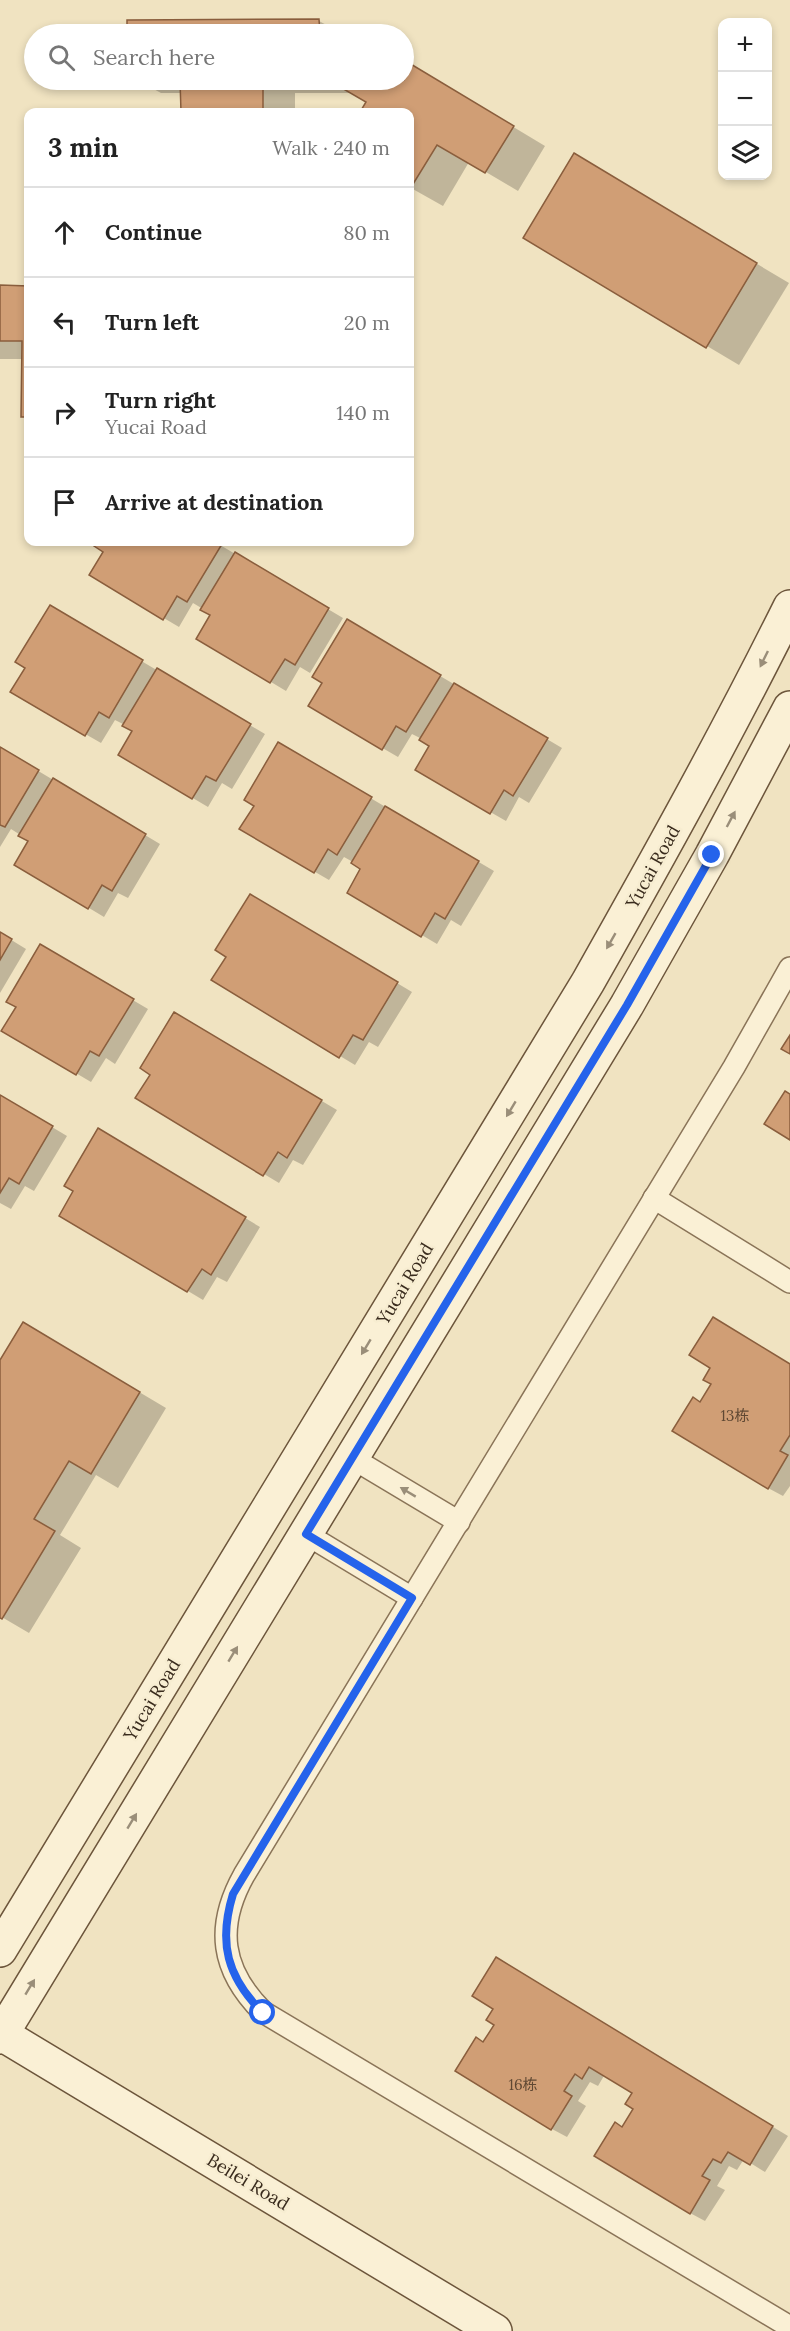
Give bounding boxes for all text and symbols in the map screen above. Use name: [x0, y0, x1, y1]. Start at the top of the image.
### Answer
map controls: [718, 18, 772, 180]
button: +: [718, 18, 772, 72]
search box: [24, 24, 414, 90]
icon: search: [45, 41, 78, 74]
text: Search here: [93, 43, 215, 71]
button: −: [718, 72, 772, 126]
button: layers: [718, 126, 772, 180]
text: 3 min: [48, 131, 118, 164]
text: Walk · 240 m: [272, 135, 390, 160]
icon: ahead: [48, 216, 81, 249]
text: Continue: [105, 218, 202, 246]
text: 80 m: [343, 220, 390, 245]
icon: left: [48, 306, 81, 339]
text: Turn left: [105, 308, 199, 336]
text: 20 m: [344, 310, 390, 335]
text: Turn right: [105, 386, 216, 414]
icon: right: [48, 396, 81, 429]
text: 140 m: [336, 400, 390, 425]
text: Yucai Road: [105, 414, 207, 439]
icon: arrive: [48, 486, 81, 519]
text: Arrive at destination: [105, 488, 323, 516]
one-way arrow: [759, 651, 769, 668]
one-way arrow: [726, 811, 736, 828]
street label: Yucai Road: [620, 821, 685, 913]
route end: [698, 841, 724, 867]
one-way arrow: [606, 933, 616, 950]
one-way arrow: [506, 1101, 517, 1117]
street label: Yucai Road: [371, 1238, 438, 1330]
one-way arrow: [361, 1339, 372, 1355]
house number: 13栋: [721, 1406, 749, 1425]
one-way arrow: [399, 1487, 416, 1497]
one-way arrow: [227, 1646, 238, 1662]
street label: Yucai Road: [118, 1654, 185, 1746]
one-way arrow: [126, 1813, 137, 1829]
one-way arrow: [25, 1979, 36, 1995]
route start: [249, 1999, 275, 2025]
house number: 16栋: [508, 2075, 538, 2094]
street label: Beilei Road: [203, 2148, 294, 2215]

